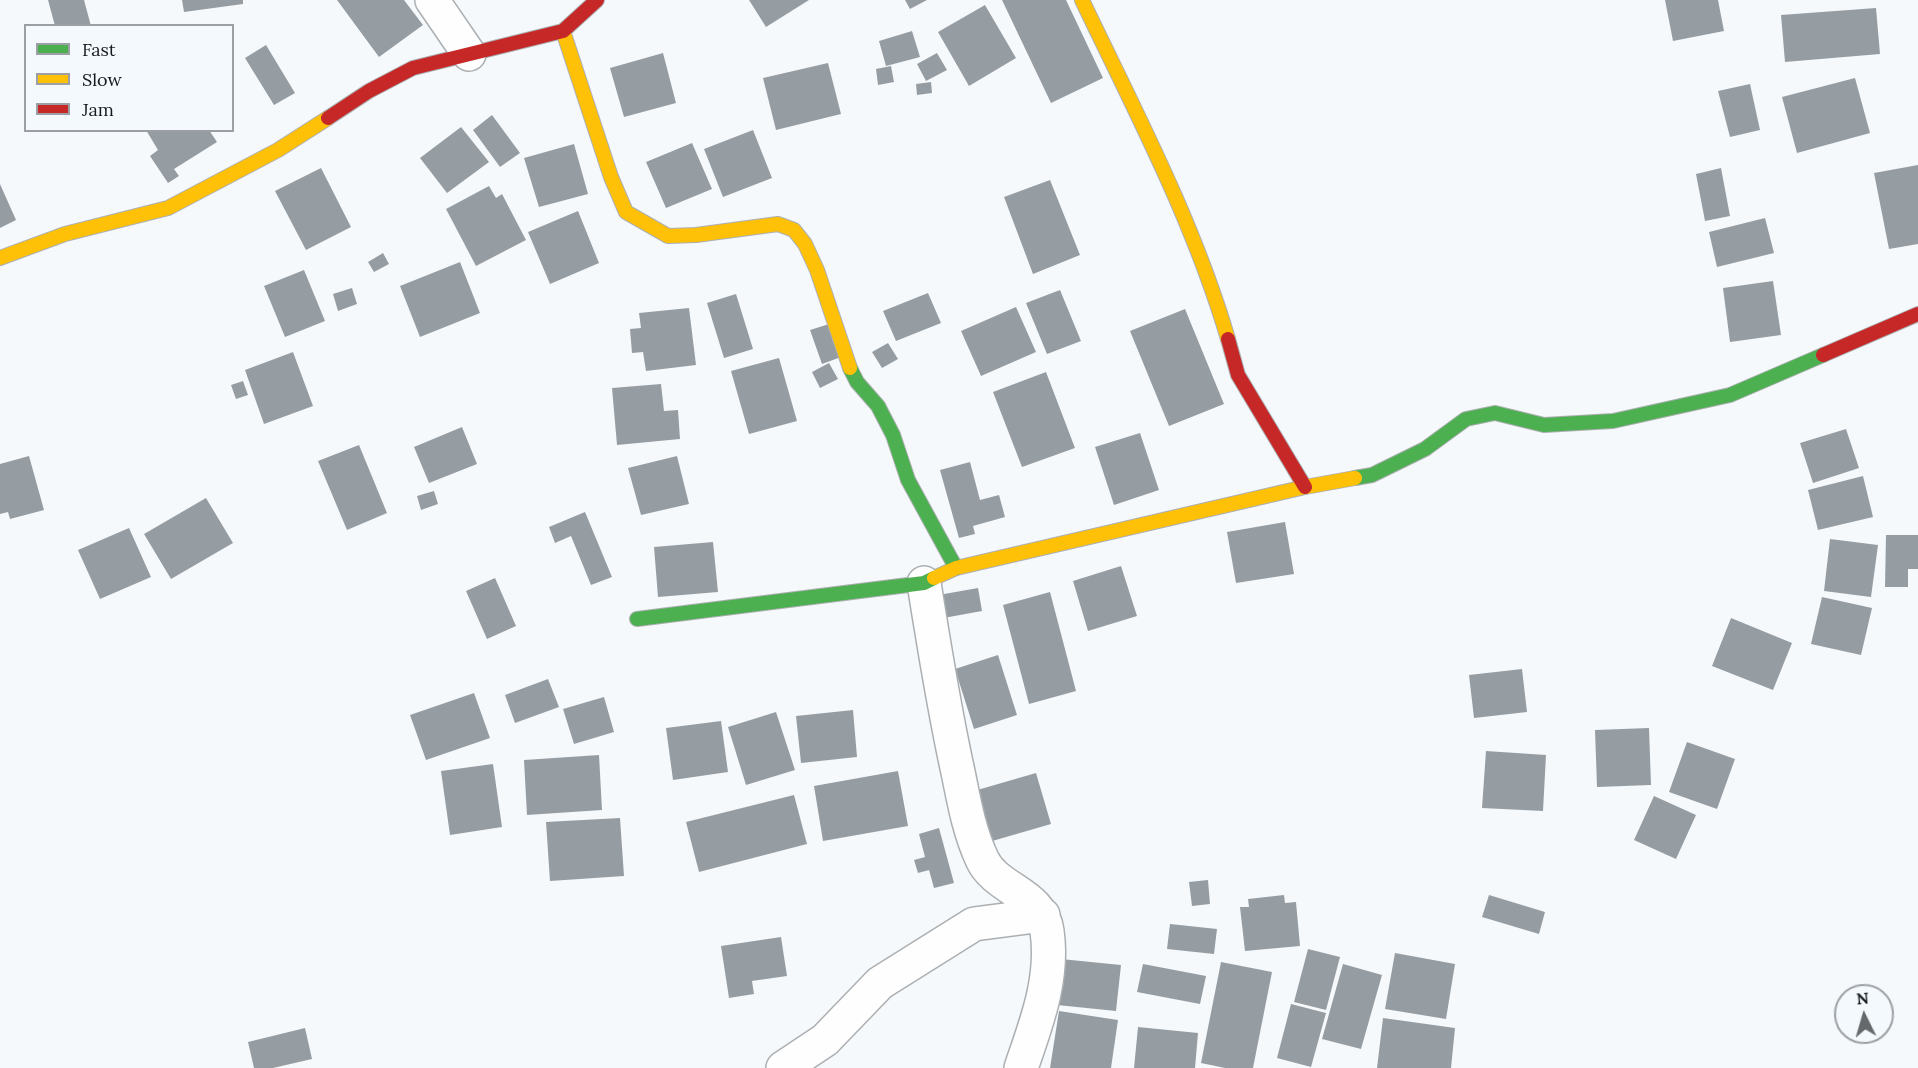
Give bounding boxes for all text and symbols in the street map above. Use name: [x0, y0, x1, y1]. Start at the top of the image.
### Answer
legend: [24, 24, 234, 132]
text: Fast: [82, 38, 116, 61]
text: Slow: [82, 68, 122, 91]
text: Jam: [82, 98, 114, 121]
north arrow: [1834, 984, 1894, 1044]
text: N: [1856, 988, 1870, 1009]

